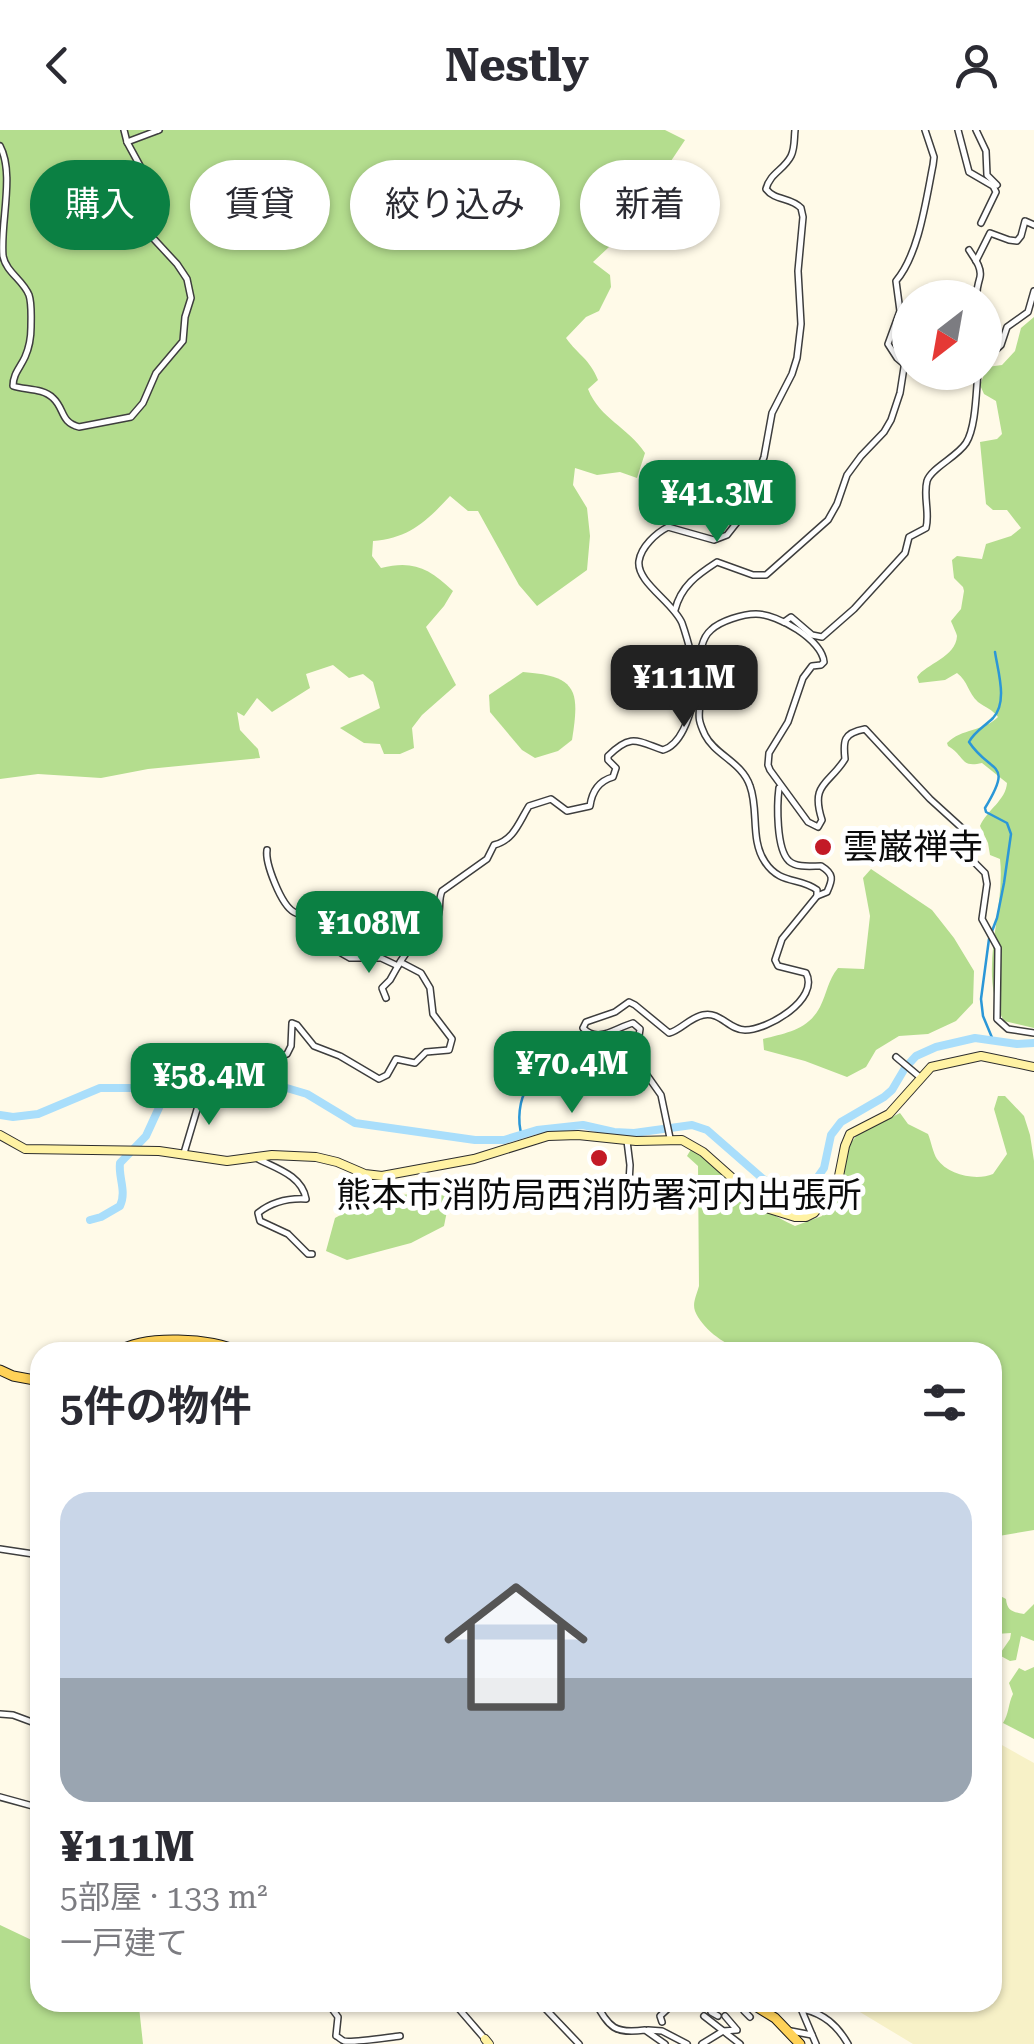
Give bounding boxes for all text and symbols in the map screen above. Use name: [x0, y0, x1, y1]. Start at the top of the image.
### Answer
icon: back: [30, 38, 85, 93]
icon: person: [949, 38, 1004, 93]
text: Nestly: [445, 39, 589, 92]
chip: 購入: [30, 160, 170, 250]
chip: 賃貸: [190, 160, 330, 250]
chip: 絞り込み: [350, 160, 560, 250]
chip: 新着: [580, 160, 720, 250]
north arrow: [892, 280, 1002, 390]
map controls: [892, 280, 1002, 390]
pin: ¥41.3M: [636, 460, 798, 545]
text: ¥41.3M: [661, 473, 773, 511]
pin: ¥111M: [614, 645, 754, 730]
text: ¥111M: [633, 658, 735, 696]
place label: 雲巌禅寺: [843, 827, 983, 868]
marker: 雲巌禅寺: [812, 836, 834, 858]
pin: ¥108M: [299, 891, 439, 976]
text: ¥108M: [318, 904, 420, 942]
pin: ¥70.4M: [491, 1031, 653, 1116]
pin: ¥58.4M: [128, 1043, 290, 1128]
text: ¥70.4M: [516, 1044, 628, 1082]
text: ¥58.4M: [153, 1056, 265, 1094]
marker: 熊本市消防局西消防署河内出張所: [588, 1147, 610, 1169]
place label: 熊本市消防局西消防署河内出張所: [336, 1175, 862, 1216]
icon: filters: [917, 1375, 972, 1430]
text: 5件の物件: [60, 1382, 252, 1431]
icon: home: [426, 1557, 606, 1737]
text: ¥111M: [60, 1822, 195, 1871]
text: 5部屋 · 133 m²: [60, 1878, 268, 1916]
text: 一戸建て: [60, 1924, 188, 1962]

